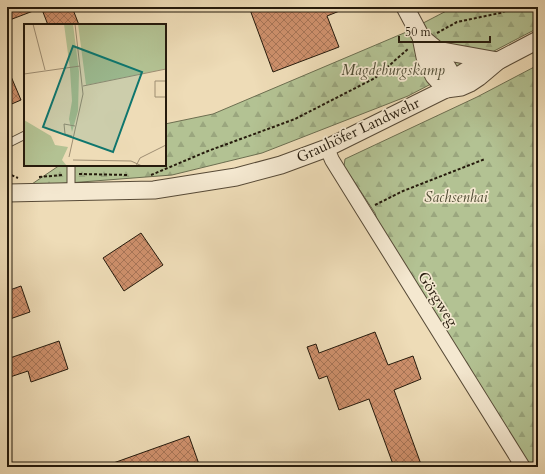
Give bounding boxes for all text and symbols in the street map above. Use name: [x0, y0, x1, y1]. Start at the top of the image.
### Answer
scale bar: [399, 18, 490, 44]
inset map: [24, 24, 166, 166]
text: 50 m: [405, 24, 432, 40]
park label: Magdeburgskamp: [341, 60, 445, 80]
street label: Grauhöfer Landwehr: [293, 92, 423, 167]
park label: Sachsenhai: [424, 187, 489, 207]
street label: Görgweg: [413, 268, 463, 331]

